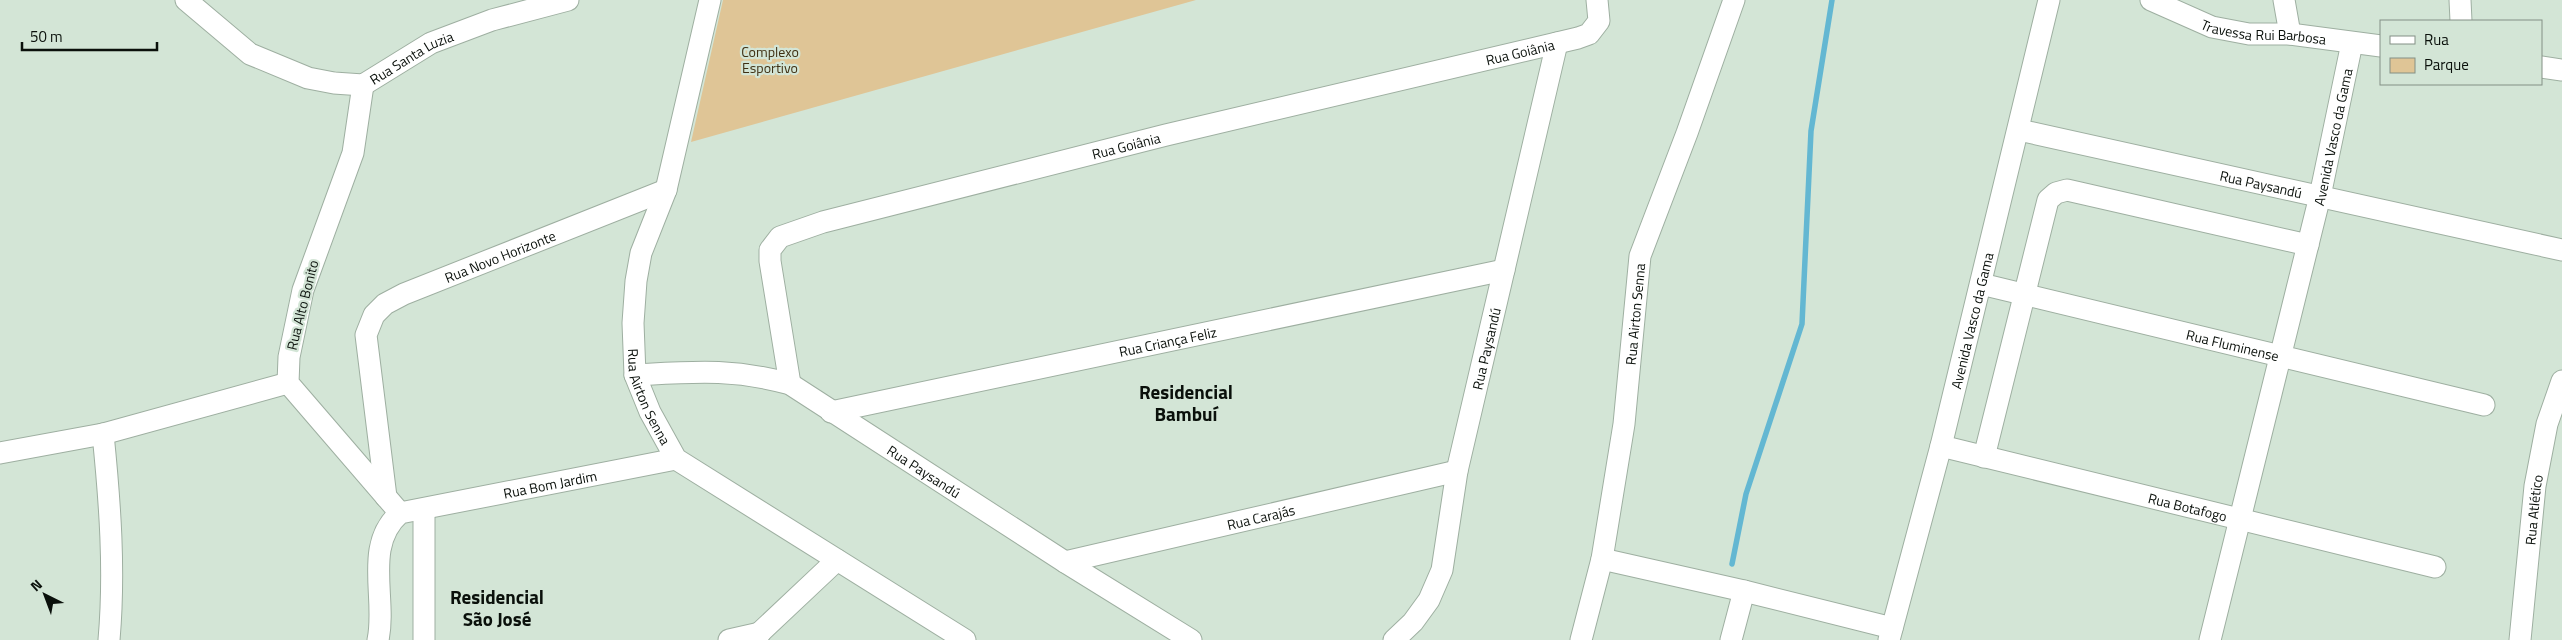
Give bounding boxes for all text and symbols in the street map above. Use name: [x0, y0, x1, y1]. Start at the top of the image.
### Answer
street label: Travessa Rui Barbosa: [2198, 13, 2328, 49]
scale bar: [22, 20, 158, 52]
legend: [2380, 20, 2542, 85]
text: 50 m: [30, 25, 63, 48]
street label: Rua Santa Luzia: [365, 25, 456, 89]
text: Rua: [2424, 28, 2449, 51]
street label: Rua Goiânia: [1483, 33, 1556, 70]
park label: Complexo Esportivo: [741, 41, 799, 78]
text: Parque: [2424, 53, 2469, 76]
street label: Avenida Vasco da Gama: [2308, 66, 2357, 207]
street label: Rua Goiânia: [1089, 126, 1162, 164]
street label: Rua Paysandú: [2218, 164, 2304, 203]
street label: Rua Novo Horizonte: [441, 224, 559, 287]
street label: Avenida Vasco da Gama: [1945, 250, 1998, 391]
street label: Rua Alto Bonito: [281, 258, 323, 352]
street label: Rua Airton Senna: [1619, 262, 1650, 366]
street label: Rua Paysandú: [1466, 305, 1505, 392]
street label: Rua Criança Feliz: [1117, 320, 1218, 362]
street label: Rua Fluminense: [2184, 323, 2281, 366]
street label: Rua Airton Senna: [623, 348, 676, 448]
district label: Residencial Bambuí: [1139, 377, 1233, 428]
street label: Rua Paysandú: [883, 439, 965, 502]
street label: Rua Bom Jardim: [501, 464, 599, 503]
street label: Rua Atlético: [2519, 472, 2548, 546]
street label: Rua Botafogo: [2146, 487, 2229, 526]
street label: Rua Carajás: [1225, 498, 1297, 535]
north arrow: [20, 570, 70, 620]
text: N: [25, 574, 47, 596]
district label: Residencial São José: [450, 582, 544, 633]

